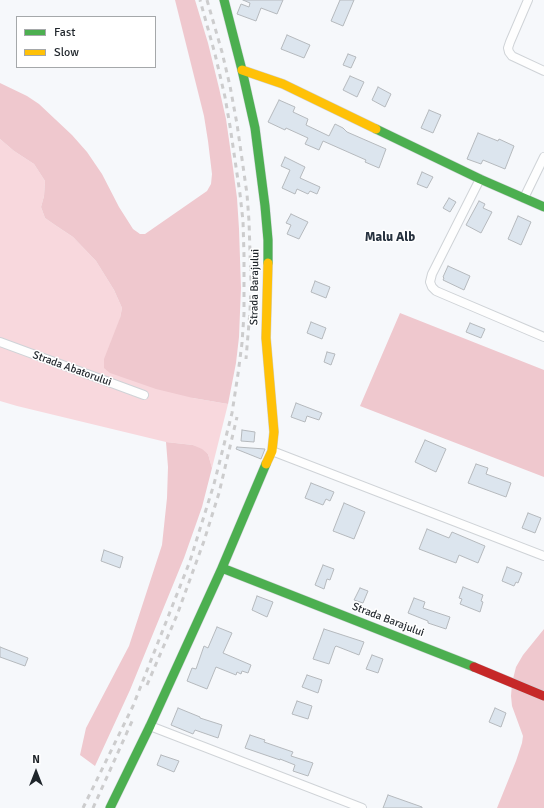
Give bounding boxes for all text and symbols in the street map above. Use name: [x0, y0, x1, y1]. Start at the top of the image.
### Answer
legend: [16, 16, 156, 68]
text: Fast: [54, 25, 75, 40]
text: Slow: [54, 45, 79, 60]
district label: Malu Alb: [365, 230, 415, 246]
street label: Strada Barajului: [248, 249, 262, 325]
street label: Strada Abatorului: [31, 349, 113, 389]
street label: Strada Barajului: [350, 600, 426, 640]
north arrow: [16, 752, 56, 792]
text: N: [32, 753, 40, 766]

